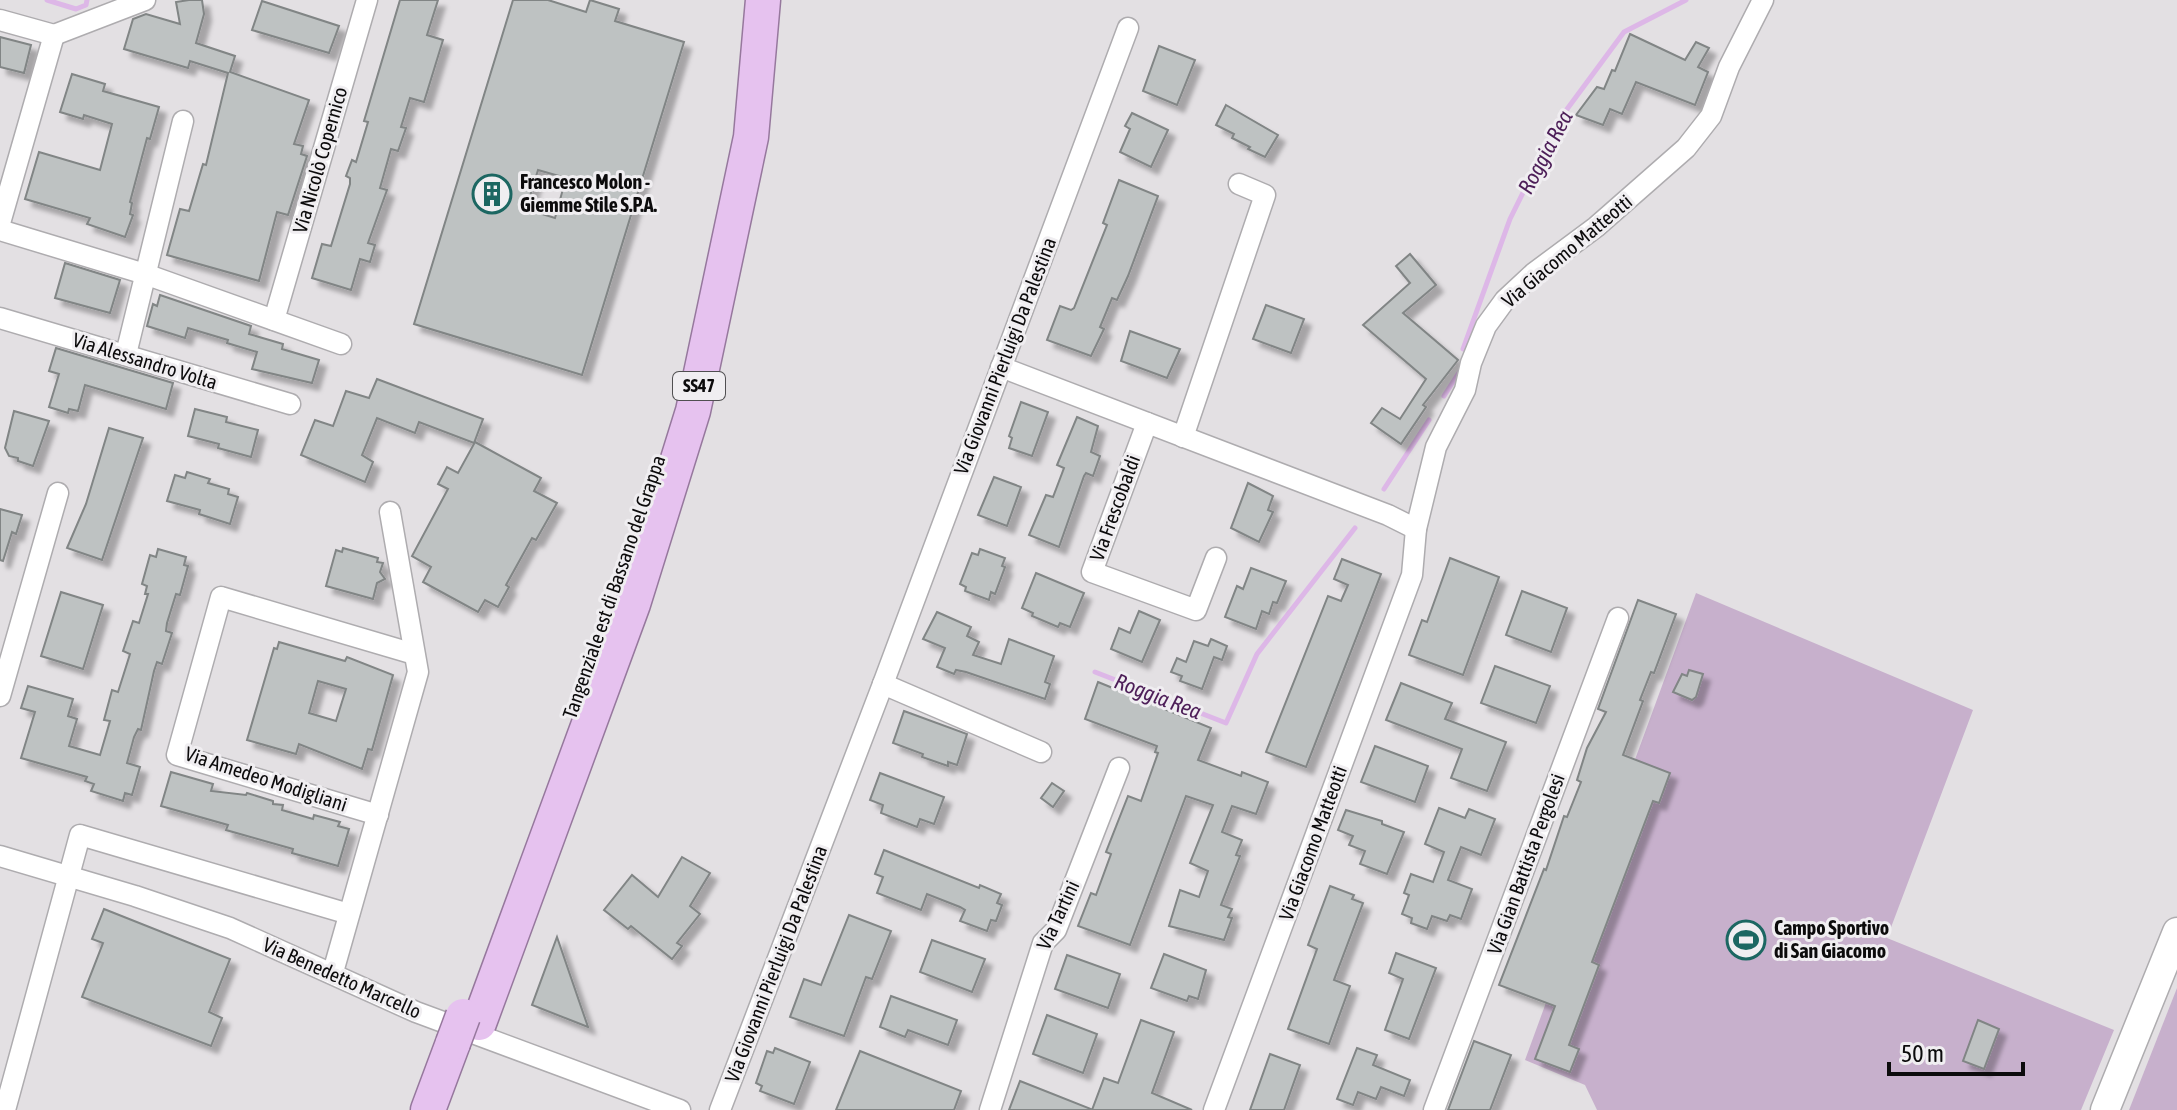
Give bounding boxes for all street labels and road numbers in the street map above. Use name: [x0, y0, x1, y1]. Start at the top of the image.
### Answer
street label: Via Nicolò Copernico: [288, 84, 351, 236]
street label: Via Giacomo Matteotti: [1497, 189, 1636, 312]
street label: Via Giovanni Pierluigi Da Palestina: [949, 234, 1060, 478]
street label: Via Alessandro Volta: [70, 328, 220, 393]
road number: SS47: [673, 372, 725, 400]
street label: Tangenziale est di Bassano del Grappa: [558, 452, 670, 722]
street label: Via Frescobaldi: [1085, 452, 1144, 564]
street label: Via Amedeo Modigliani: [182, 741, 350, 816]
street label: Via Giacomo Matteotti: [1274, 762, 1351, 923]
street label: Via Gian Battista Pergolesi: [1482, 770, 1569, 957]
street label: Via Giovanni Pierluigi Da Palestina: [720, 842, 831, 1086]
street label: Via Tartini: [1032, 877, 1083, 953]
street label: Via Benedetto Marcello: [260, 932, 425, 1023]

